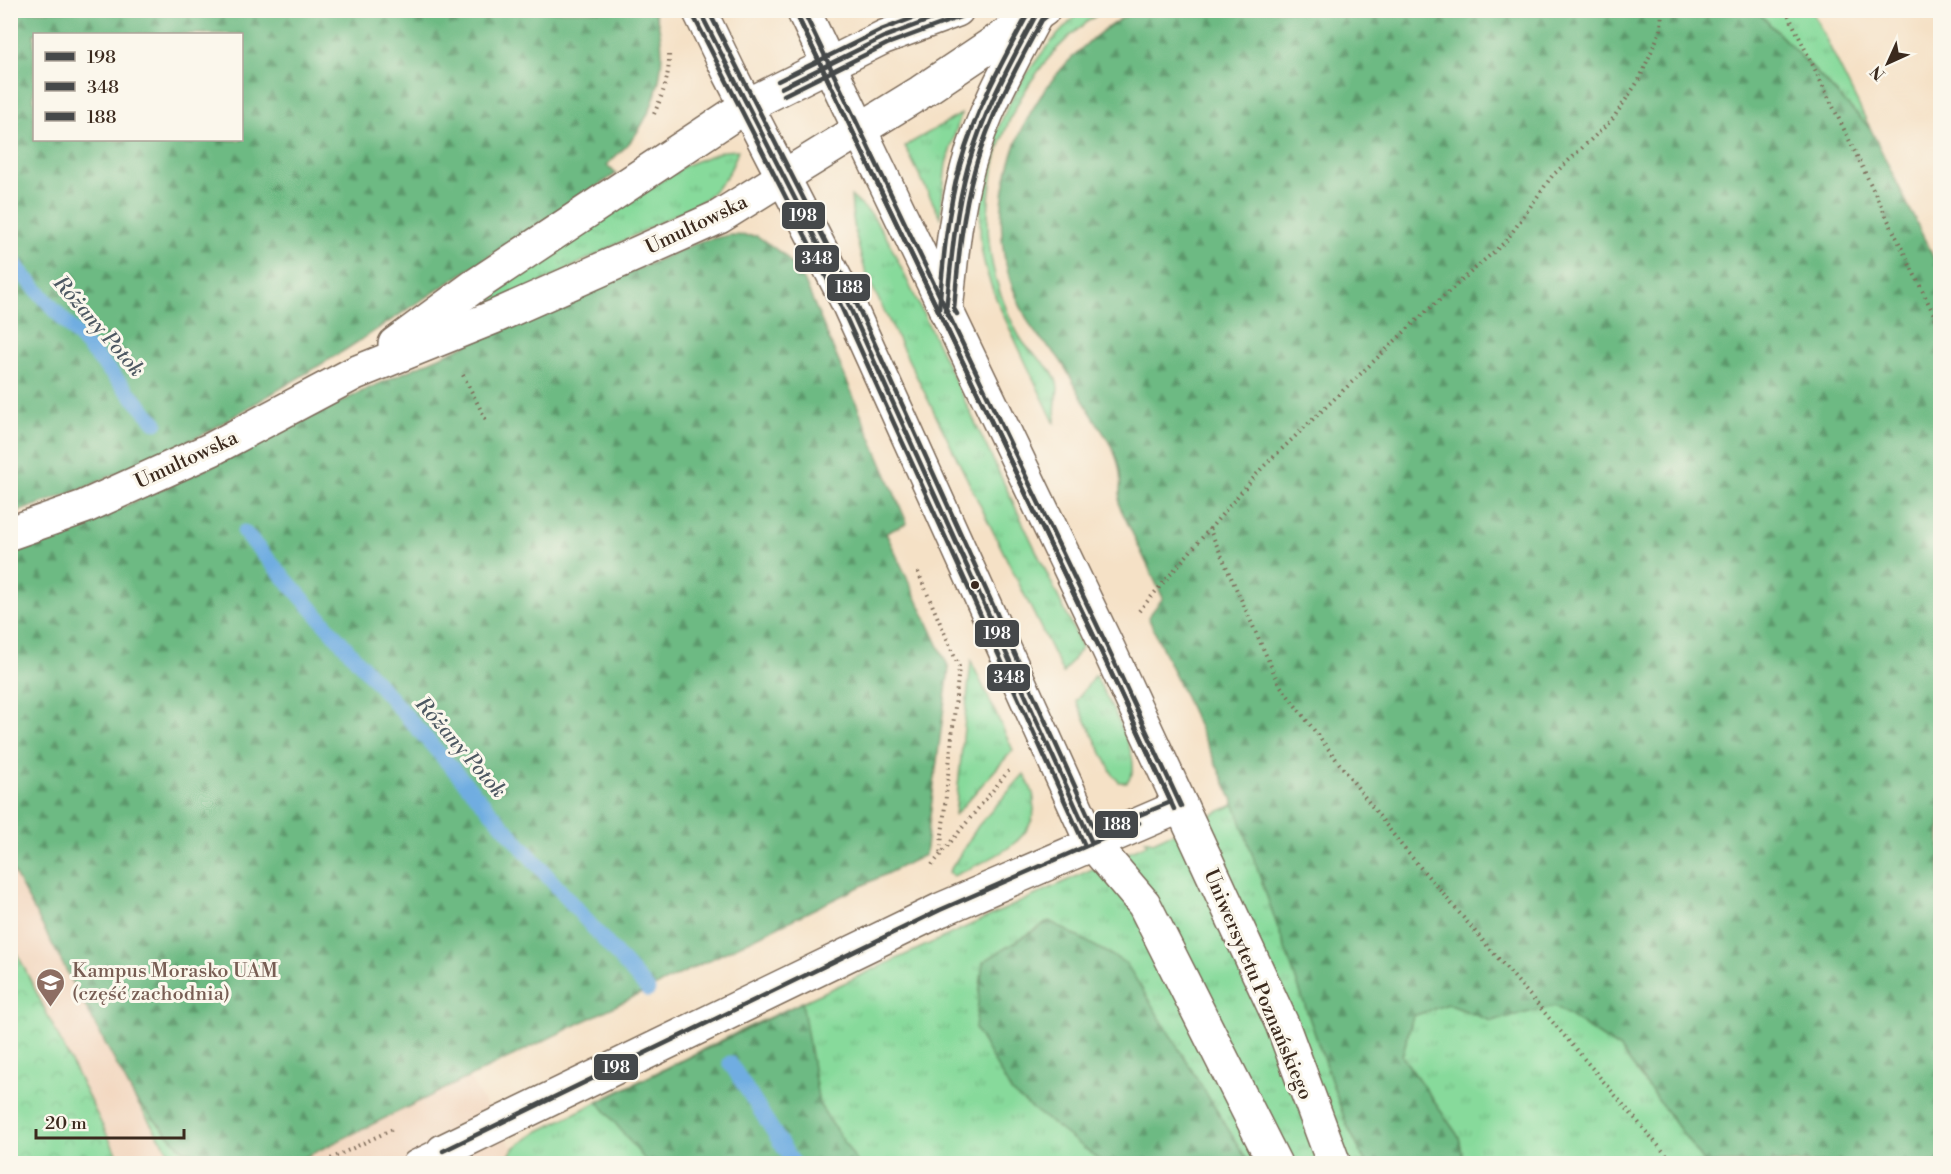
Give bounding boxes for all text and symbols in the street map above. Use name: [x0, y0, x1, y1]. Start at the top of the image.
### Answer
legend: [33, 33, 243, 141]
north arrow: [1858, 33, 1918, 93]
text: 198: [87, 46, 116, 69]
text: N: [1866, 61, 1890, 84]
text: 348: [87, 76, 119, 99]
text: 188: [87, 106, 116, 129]
street label: Umultowska: [641, 189, 753, 261]
line badge: 198: [781, 201, 826, 230]
text: 198: [789, 206, 817, 226]
line badge: 348: [794, 244, 840, 273]
text: 348: [802, 249, 832, 269]
water label: Różany Potok: [47, 270, 149, 383]
line badge: 188: [826, 273, 871, 302]
text: 188: [835, 278, 863, 298]
street label: Umultowska: [131, 425, 243, 495]
unlabelled marker: [969, 579, 981, 591]
line badge: 198: [974, 619, 1020, 648]
text: 198: [983, 624, 1011, 644]
line badge: 348: [986, 663, 1031, 692]
text: 348: [994, 668, 1024, 688]
water label: Różany Potok: [409, 691, 511, 804]
line badge: 188: [1094, 810, 1139, 839]
text: 188: [1103, 815, 1131, 835]
street label: Uniwersytetu Poznańskiego: [1198, 865, 1318, 1104]
place label: Kampus Morasko UAM (część zachodnia): [72, 959, 278, 1007]
school or university icon: Kampus Morasko UAM (część zachodnia): [35, 966, 67, 1008]
line badge: 198: [593, 1053, 639, 1081]
text: 198: [602, 1058, 630, 1078]
scale bar: [36, 1102, 184, 1140]
text: 20 m: [45, 1112, 87, 1135]

